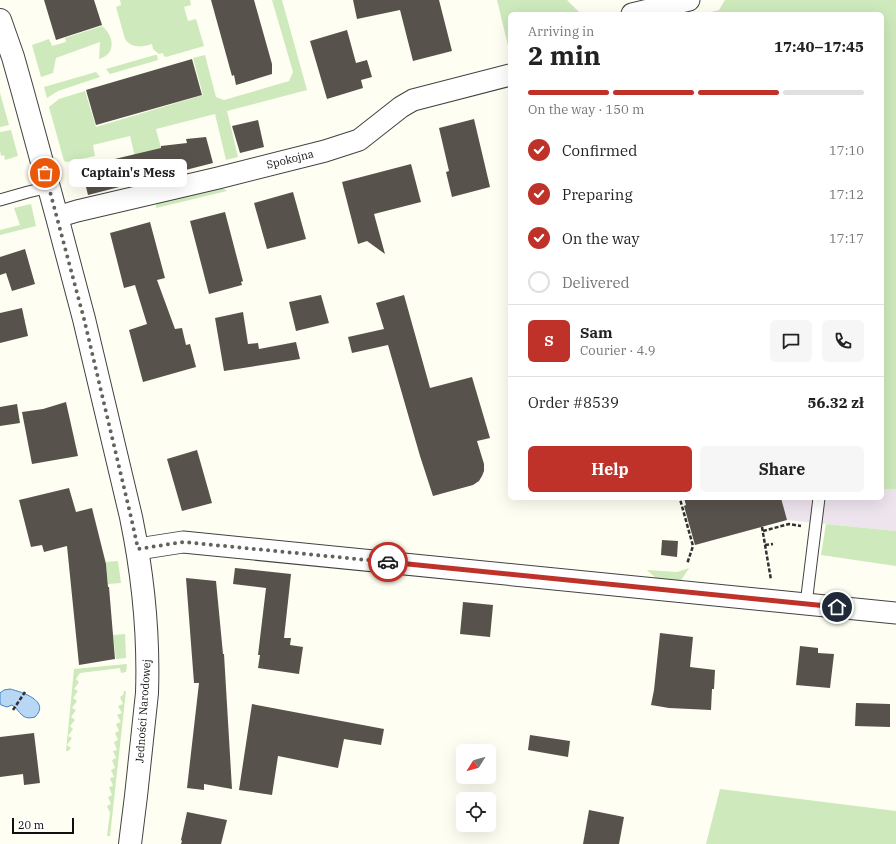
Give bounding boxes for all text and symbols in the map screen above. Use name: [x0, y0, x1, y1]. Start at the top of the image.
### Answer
text: Arriving in: [528, 23, 594, 40]
text: 17:40–17:45: [774, 37, 864, 56]
text: 2 min: [528, 38, 601, 72]
text: On the way · 150 m: [528, 101, 644, 118]
icon: check: [528, 139, 550, 161]
text: Confirmed: [562, 141, 637, 160]
text: 17:10: [829, 142, 864, 159]
street label: Spokojna: [265, 146, 315, 172]
pin: [28, 156, 62, 190]
callout: Captain's Mess: [69, 159, 187, 187]
icon: bag: [34, 162, 56, 184]
text: Captain's Mess: [81, 164, 175, 181]
icon: check: [528, 183, 550, 205]
text: Preparing: [562, 185, 633, 204]
text: 17:12: [829, 186, 864, 203]
icon: check: [528, 227, 550, 249]
text: On the way: [562, 229, 640, 248]
text: 17:17: [829, 230, 864, 247]
text: Delivered: [562, 273, 630, 292]
button: chat: [770, 320, 812, 362]
button: phone: [822, 320, 864, 362]
text: Sam: [580, 323, 613, 342]
text: S: [544, 331, 554, 350]
text: Courier · 4.9: [580, 342, 656, 359]
text: Order #8539: [528, 393, 619, 412]
text: 56.32 zł: [808, 393, 864, 412]
button: Help: [528, 446, 692, 492]
button: Share: [700, 446, 864, 492]
courier: [368, 542, 408, 582]
icon: car: [377, 551, 399, 573]
pin: [820, 590, 854, 624]
icon: home: [826, 596, 848, 618]
street label: Jedności Narodowej: [132, 659, 154, 763]
north arrow: [456, 744, 496, 784]
map controls: [456, 744, 496, 832]
button: locate: [456, 792, 496, 832]
scale bar: [12, 816, 74, 835]
text: 20 m: [18, 818, 44, 832]

